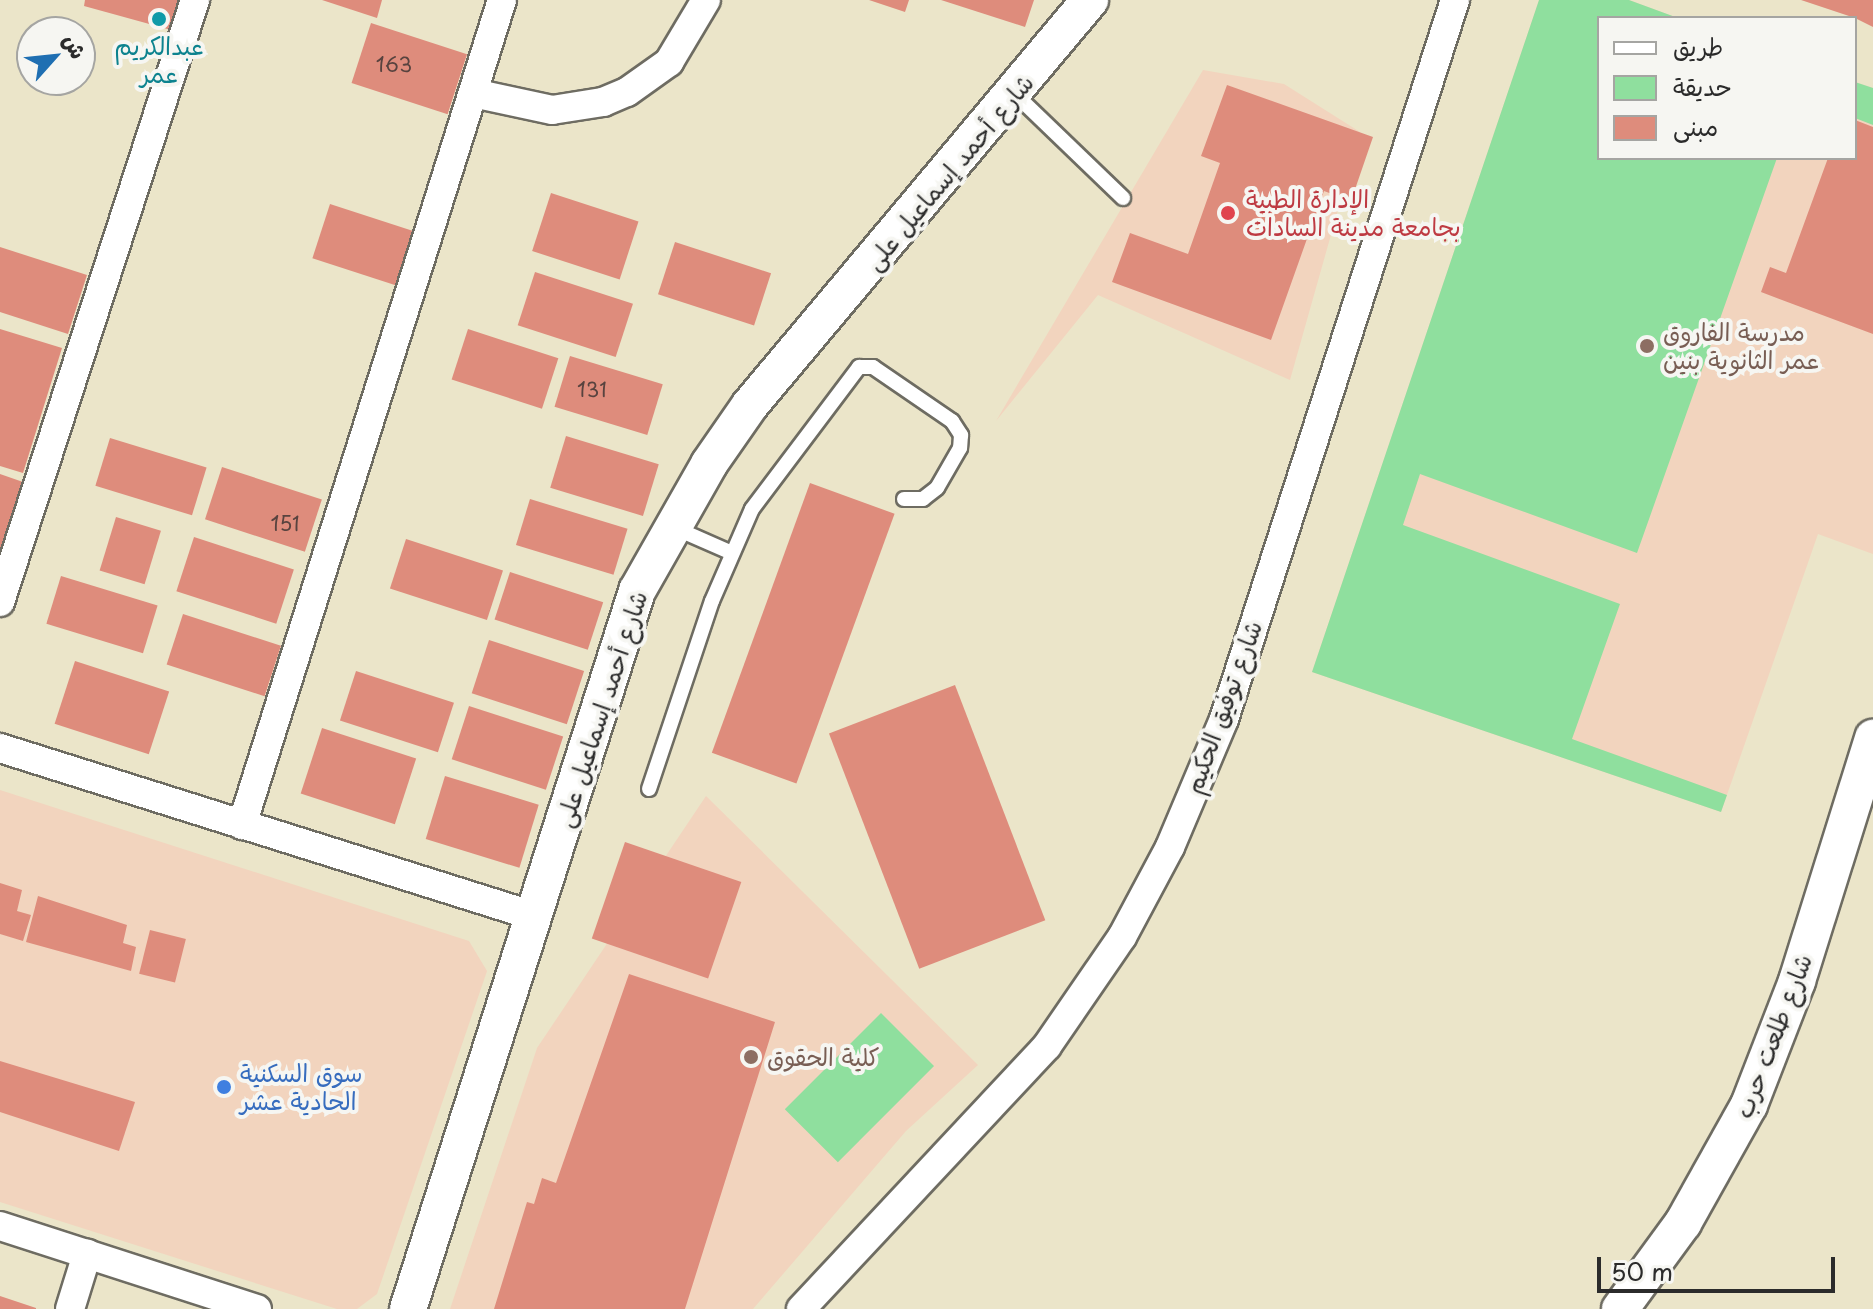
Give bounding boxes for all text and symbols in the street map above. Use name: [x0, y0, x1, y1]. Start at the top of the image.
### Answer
marker: عبدالكريم عمر: [150, 10, 168, 28]
north arrow: [16, 16, 96, 96]
legend: [1597, 16, 1857, 160]
text: ش: [56, 28, 96, 64]
text: طريق: [1673, 28, 1723, 64]
place label: عبدالكريم عمر: [114, 32, 204, 88]
house number: 163: [376, 52, 412, 76]
street label: شارع أحمد إسماعيل على: [859, 68, 1039, 276]
text: حديقة: [1673, 68, 1732, 104]
text: مبنى: [1673, 108, 1718, 144]
place label: الإدارة الطبية بجامعة مدينة السادات: [1246, 185, 1461, 241]
marker: الإدارة الطبية بجامعة مدينة السادات: [1217, 202, 1239, 224]
place label: مدرسة الفاروق عمر الثانوية بنين: [1663, 318, 1819, 374]
marker: مدرسة الفاروق عمر الثانوية بنين: [1638, 337, 1656, 355]
house number: 131: [577, 377, 607, 401]
house number: 151: [271, 511, 299, 535]
street label: شارع أحمد إسماعيل على: [549, 587, 653, 831]
street label: شارع توفيق الحكيم: [1178, 617, 1268, 797]
street label: شارع طلعت حرب: [1728, 950, 1818, 1122]
place label: كلية الحقوق: [767, 1043, 880, 1071]
marker: كلية الحقوق: [742, 1048, 760, 1066]
place label: سوق السكنية الحادية عشر: [240, 1059, 363, 1115]
marker: سوق السكنية الحادية عشر: [215, 1078, 233, 1096]
scale bar: [1601, 1241, 1839, 1291]
text: 50 m: [1611, 1253, 1673, 1289]

